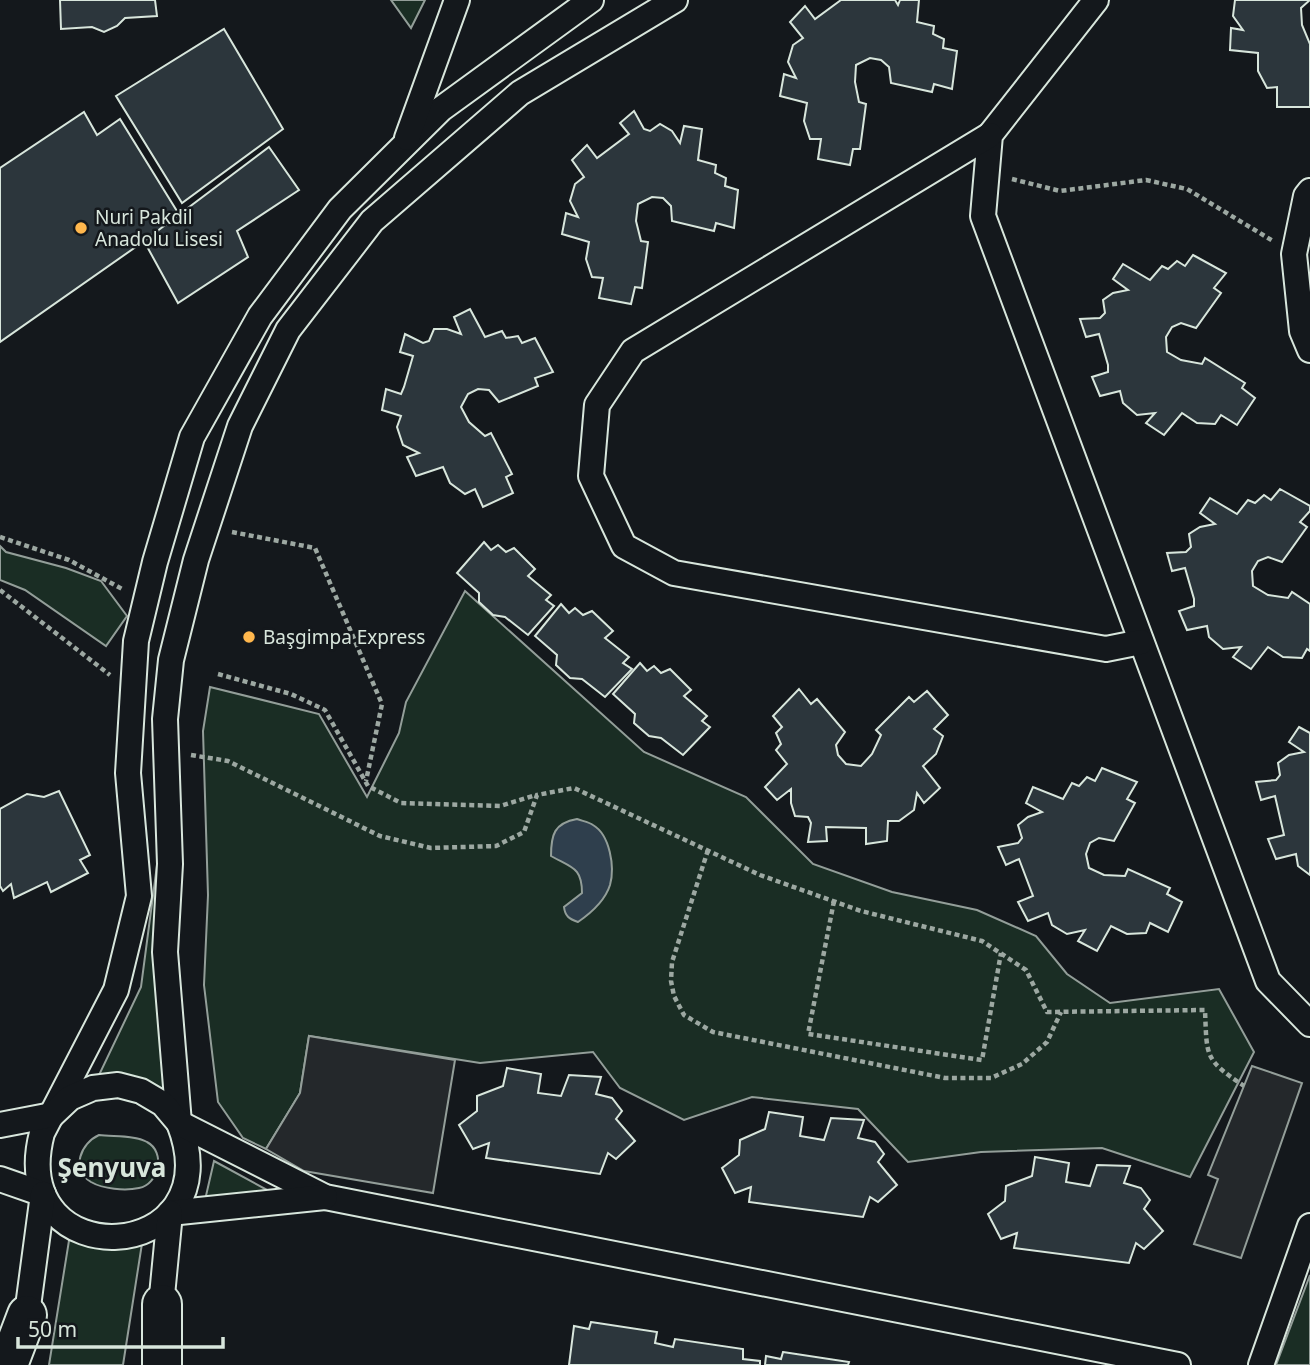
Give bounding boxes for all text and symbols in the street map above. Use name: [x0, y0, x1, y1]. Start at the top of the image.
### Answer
place label: Nuri Pakdil Anadolu Lisesi: [95, 204, 223, 252]
marker: Nuri Pakdil Anadolu Lisesi: [73, 220, 89, 236]
place label: Başgimpa Express: [263, 624, 425, 650]
marker: Başgimpa Express: [241, 629, 257, 645]
district label: Şenyuva: [58, 1149, 166, 1185]
scale bar: [18, 1306, 222, 1350]
text: 50 m: [28, 1315, 77, 1343]

